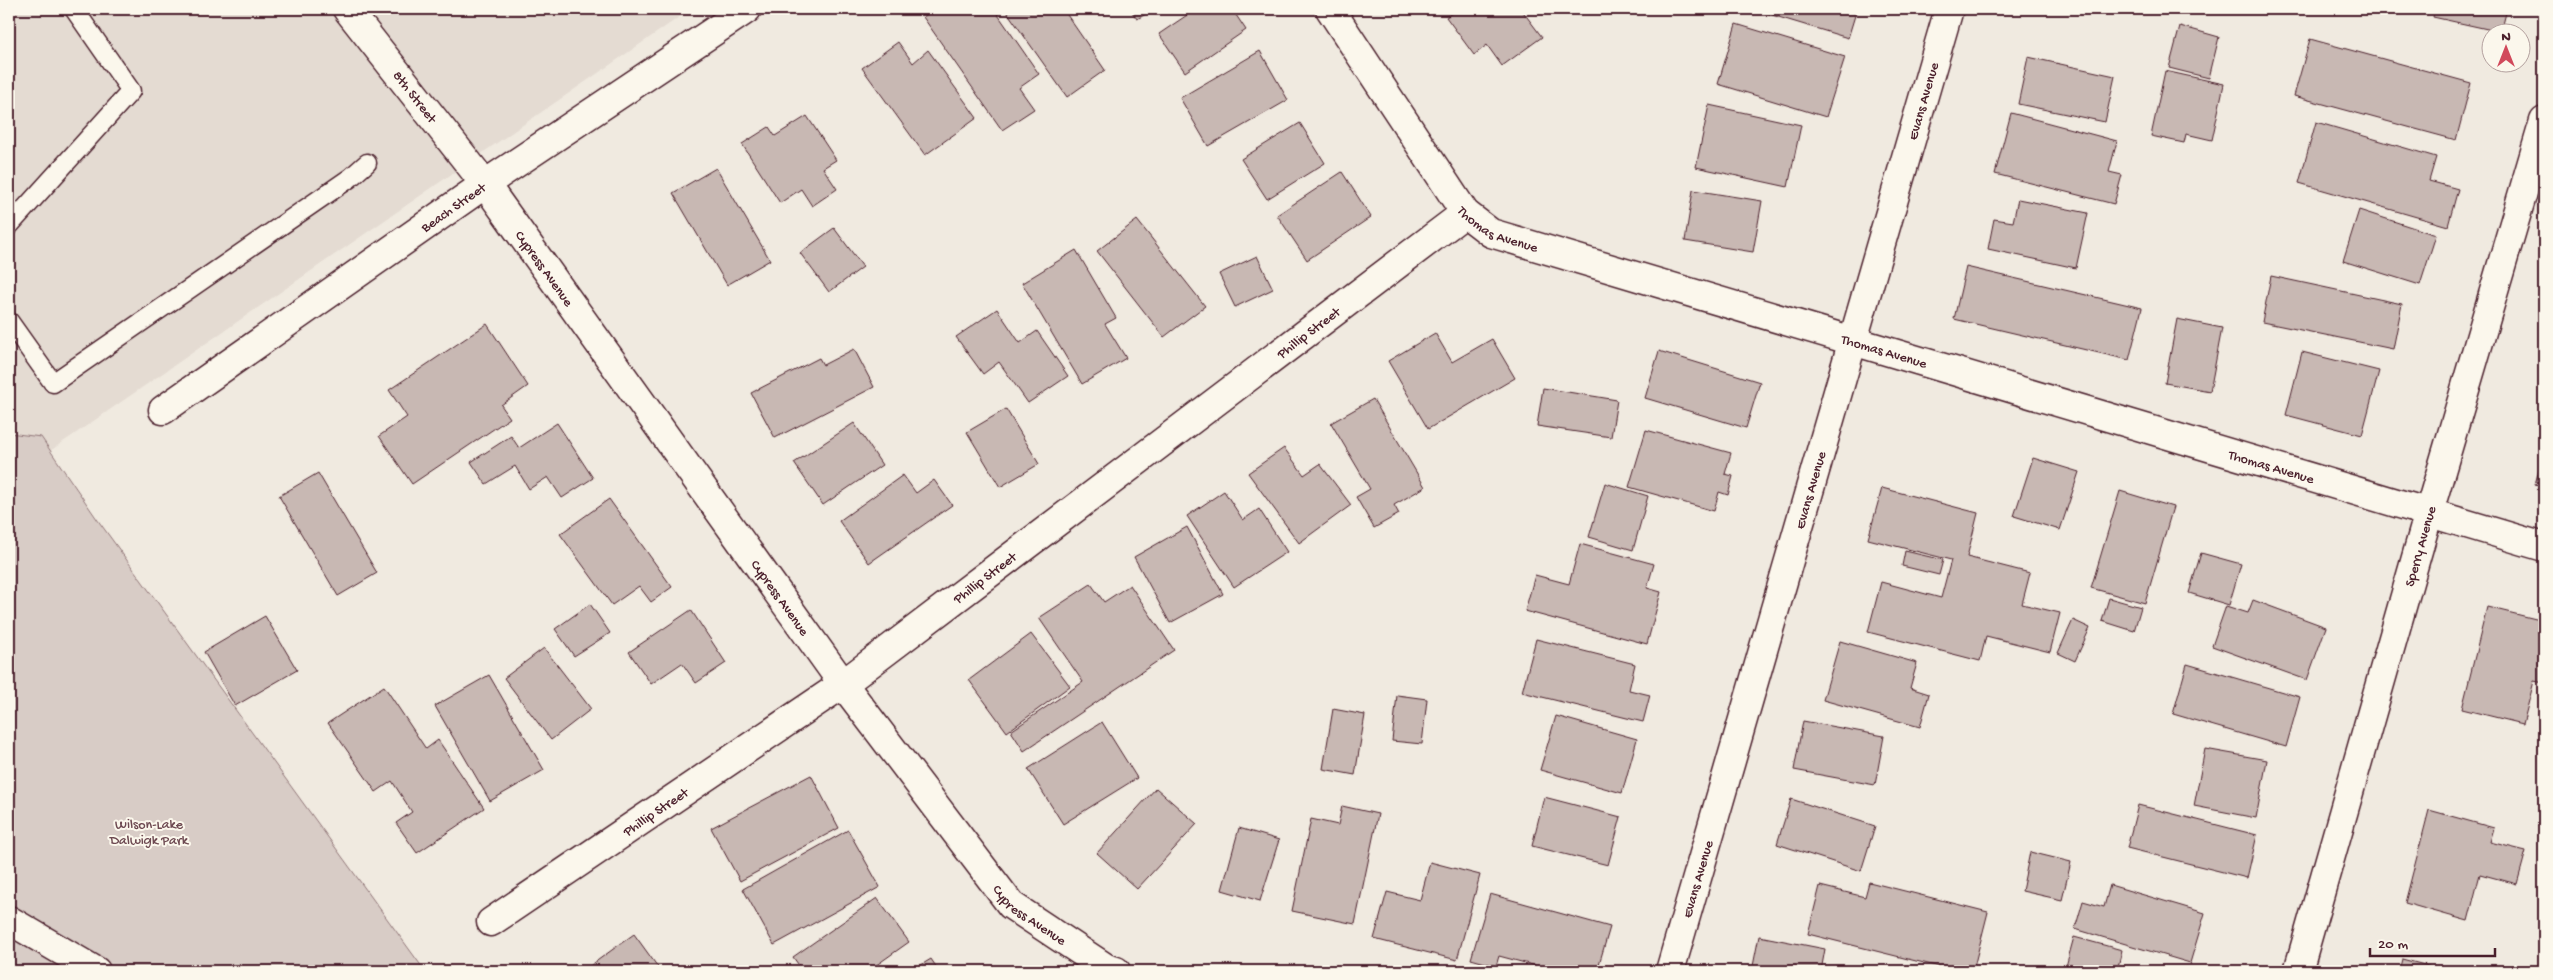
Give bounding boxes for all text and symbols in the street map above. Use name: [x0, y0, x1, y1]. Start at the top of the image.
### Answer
north arrow: [2480, 22, 2530, 72]
text: N: [2501, 29, 2511, 46]
street label: Evans Avenue: [1905, 60, 1944, 142]
street label: 8th Street: [388, 68, 440, 128]
street label: Beach Street: [418, 179, 491, 238]
street label: Thomas Avenue: [1451, 203, 1540, 258]
street label: Cypress Avenue: [510, 228, 576, 311]
street label: Phillip Street: [1273, 304, 1345, 364]
street label: Thomas Avenue: [1838, 332, 1929, 374]
street label: Thomas Avenue: [2225, 447, 2316, 489]
street label: Evans Avenue: [1793, 449, 1831, 531]
street label: Sperry Avenue: [2402, 504, 2442, 589]
street label: Phillip Street: [950, 549, 1022, 609]
street label: Cypress Avenue: [746, 557, 812, 641]
street label: Phillip Street: [620, 784, 693, 842]
park label: Wilson-Lake Dalwigk Park: [109, 817, 190, 850]
street label: Evans Avenue: [1680, 838, 1719, 920]
street label: Cypress Avenue: [988, 882, 1069, 951]
scale bar: [2370, 925, 2496, 957]
text: 20 m: [2378, 936, 2408, 954]

